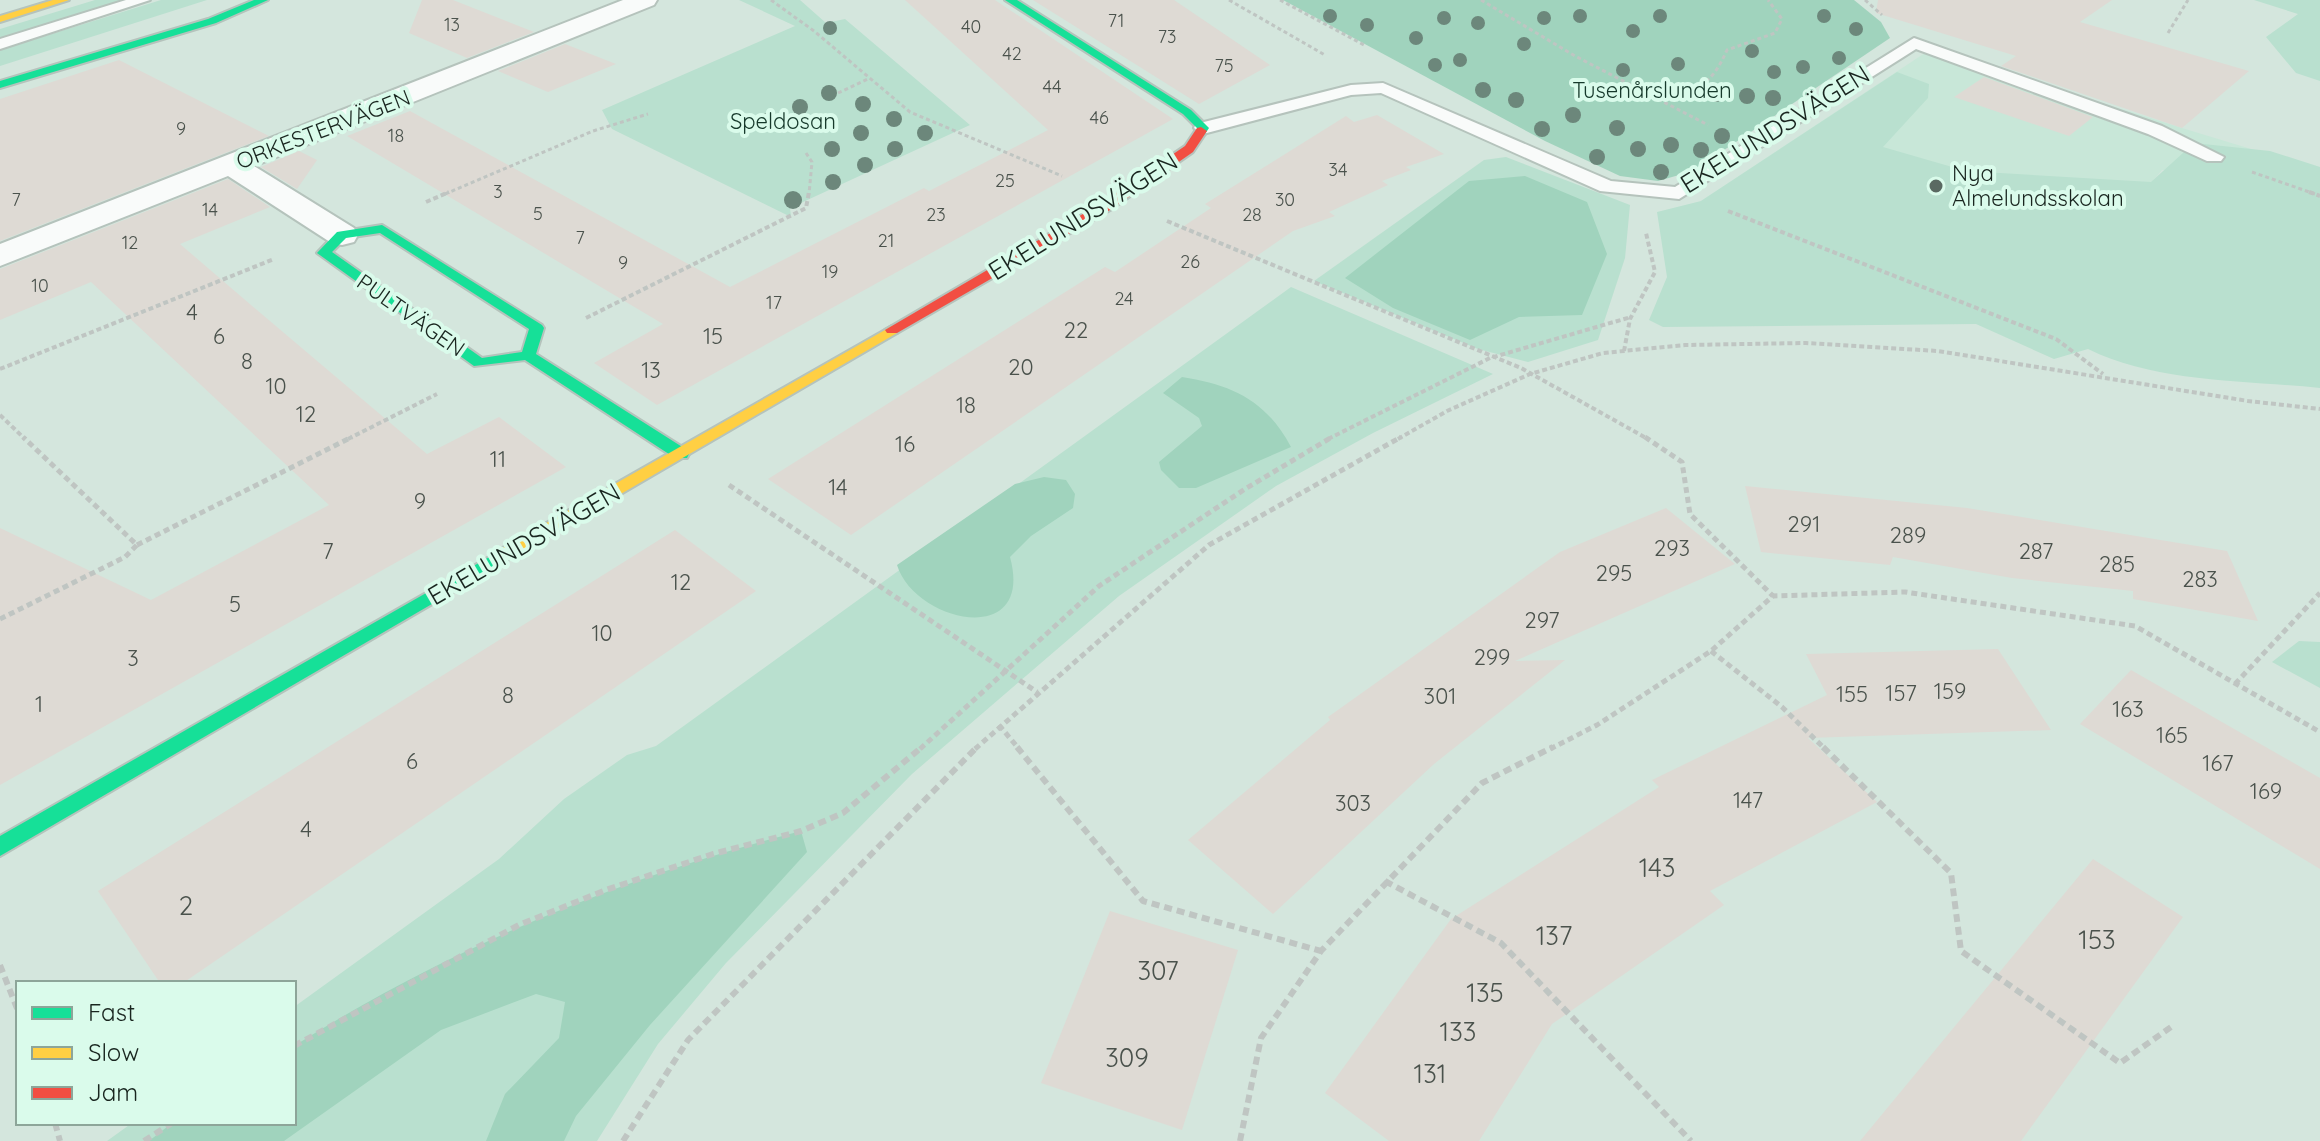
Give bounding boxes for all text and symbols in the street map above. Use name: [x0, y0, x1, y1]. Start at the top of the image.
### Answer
house number: 71: [1108, 9, 1124, 32]
house number: 13: [444, 13, 460, 36]
house number: 40: [961, 15, 981, 38]
house number: 73: [1158, 25, 1176, 48]
house number: 42: [1002, 42, 1022, 65]
house number: 75: [1214, 54, 1234, 77]
street label: EKELUNDSVÄGEN: [1674, 57, 1876, 200]
house number: 44: [1043, 75, 1061, 98]
park label: Tusenårslunden: [1572, 76, 1732, 104]
street label: ORKESTERVÄGEN: [232, 83, 414, 175]
house number: 46: [1089, 106, 1109, 129]
park label: Speldosan: [730, 107, 836, 135]
house number: 9: [176, 117, 186, 140]
house number: 18: [388, 124, 404, 147]
street label: EKELUNDSVÄGEN: [982, 144, 1184, 287]
house number: 34: [1329, 158, 1347, 181]
place label: Nya Almelundsskolan: [1952, 159, 2124, 212]
house number: 25: [995, 169, 1015, 192]
marker: Nya Almelundsskolan: [1927, 177, 1945, 195]
house number: 3: [493, 180, 503, 203]
house number: 7: [11, 188, 21, 211]
house number: 30: [1275, 188, 1295, 211]
house number: 14: [202, 198, 218, 221]
house number: 5: [533, 202, 543, 225]
house number: 23: [926, 203, 946, 226]
house number: 28: [1242, 203, 1262, 226]
house number: 7: [575, 226, 585, 249]
house number: 21: [878, 229, 894, 252]
house number: 12: [122, 231, 138, 254]
house number: 26: [1180, 250, 1200, 273]
house number: 9: [618, 251, 628, 274]
house number: 19: [822, 260, 838, 283]
street label: PULTVÄGEN: [352, 268, 470, 362]
house number: 10: [31, 274, 49, 297]
house number: 24: [1114, 287, 1134, 310]
house number: 17: [766, 291, 782, 314]
house number: 4: [186, 298, 198, 326]
house number: 22: [1064, 316, 1088, 344]
house number: 6: [213, 322, 225, 350]
house number: 15: [703, 322, 723, 350]
house number: 8: [241, 347, 253, 375]
house number: 20: [1008, 353, 1034, 381]
house number: 13: [641, 356, 661, 384]
house number: 10: [265, 372, 287, 400]
house number: 18: [956, 391, 976, 419]
house number: 12: [296, 400, 316, 428]
house number: 16: [895, 430, 915, 458]
house number: 11: [490, 445, 506, 473]
house number: 14: [828, 473, 848, 501]
street label: EKELUNDSVÄGEN: [422, 475, 626, 612]
house number: 9: [414, 487, 426, 515]
house number: 291: [1788, 510, 1820, 538]
house number: 289: [1890, 521, 1926, 549]
house number: 293: [1654, 534, 1690, 562]
house number: 7: [322, 537, 334, 565]
house number: 287: [2019, 537, 2053, 565]
house number: 285: [2099, 550, 2135, 578]
house number: 295: [1596, 559, 1632, 587]
house number: 283: [2182, 565, 2218, 593]
house number: 12: [671, 568, 691, 596]
house number: 5: [229, 590, 241, 618]
house number: 297: [1524, 606, 1560, 634]
house number: 10: [591, 619, 613, 647]
house number: 299: [1474, 643, 1510, 671]
house number: 3: [127, 644, 139, 672]
house number: 159: [1934, 677, 1966, 705]
house number: 157: [1885, 679, 1917, 707]
house number: 155: [1836, 680, 1868, 708]
house number: 8: [502, 681, 514, 709]
house number: 301: [1424, 682, 1456, 710]
house number: 1: [35, 690, 43, 718]
house number: 163: [2112, 695, 2144, 723]
house number: 165: [2156, 721, 2188, 749]
house number: 6: [406, 747, 418, 775]
house number: 167: [2202, 749, 2234, 777]
house number: 169: [2250, 777, 2282, 805]
house number: 147: [1733, 786, 1763, 814]
house number: 303: [1335, 789, 1371, 817]
house number: 4: [300, 815, 312, 843]
house number: 143: [1639, 851, 1675, 884]
house number: 2: [179, 889, 193, 922]
house number: 137: [1536, 919, 1572, 952]
house number: 153: [2078, 923, 2116, 956]
house number: 307: [1137, 954, 1179, 987]
house number: 135: [1466, 976, 1504, 1009]
legend: [16, 981, 296, 1125]
text: Fast: [88, 997, 135, 1027]
house number: 133: [1440, 1015, 1476, 1048]
text: Slow: [88, 1037, 139, 1067]
house number: 309: [1105, 1041, 1149, 1074]
house number: 131: [1414, 1057, 1446, 1090]
text: Jam: [88, 1077, 138, 1107]

